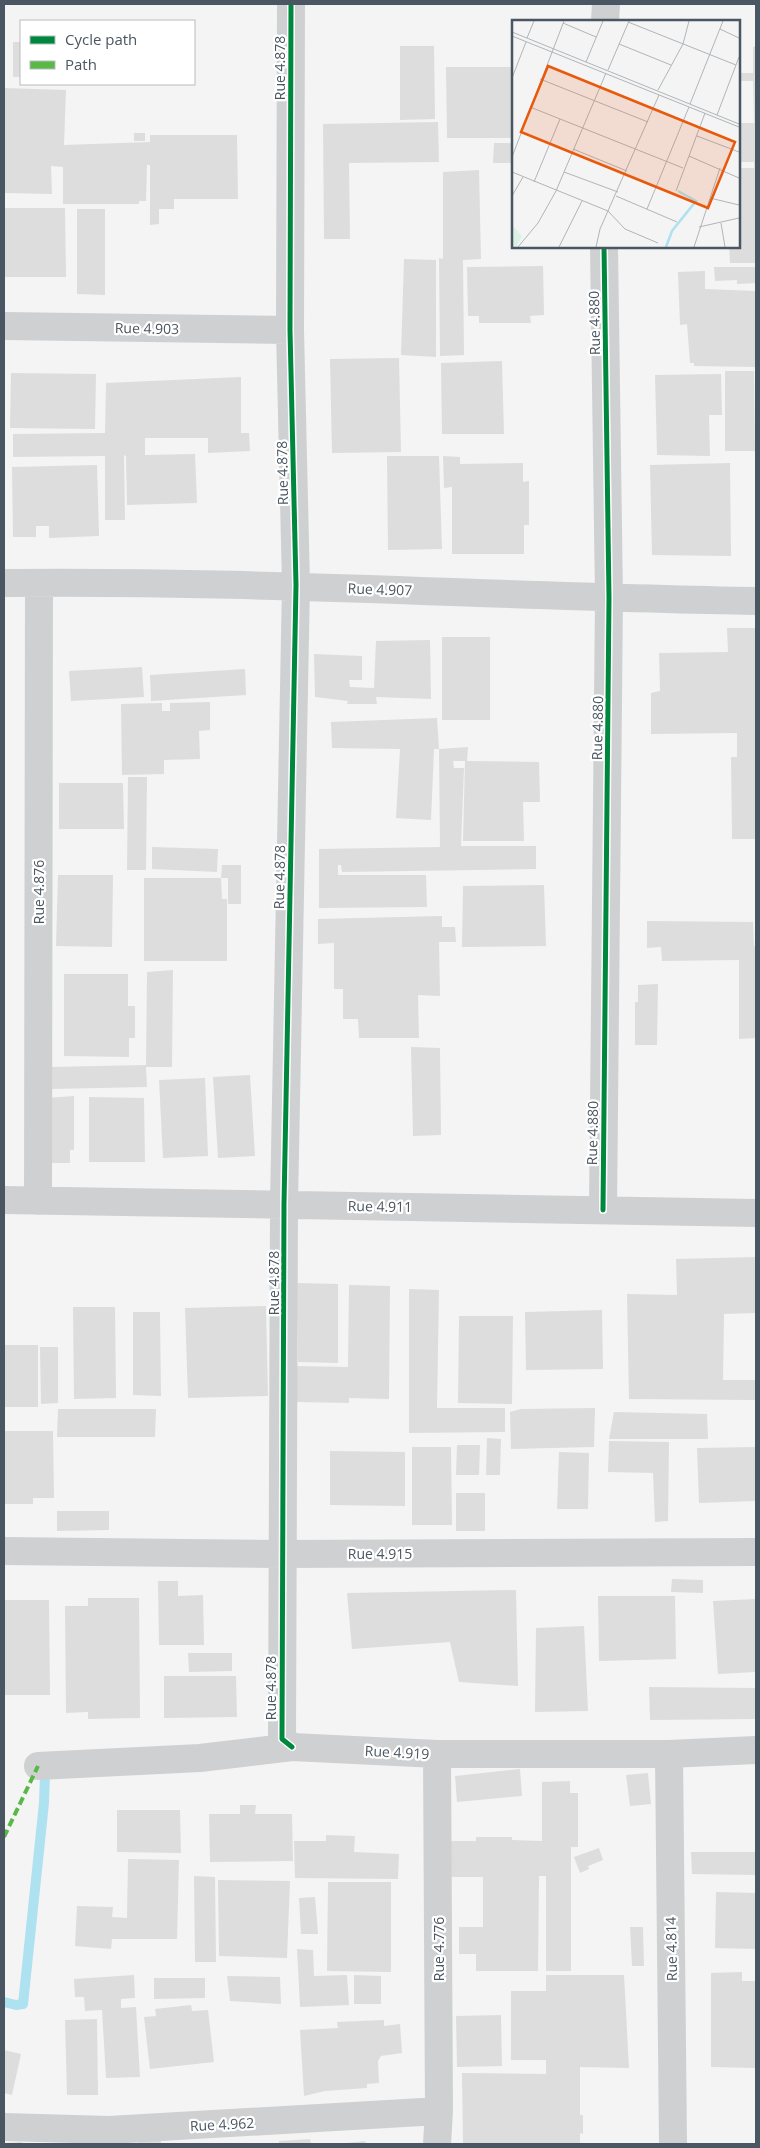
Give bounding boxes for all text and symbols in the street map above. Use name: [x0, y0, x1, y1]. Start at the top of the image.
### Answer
legend: [20, 20, 195, 85]
inset map: [512, 20, 740, 248]
text: Cycle path: [65, 29, 137, 49]
street label: Rue 4.878: [270, 36, 289, 100]
text: Path: [65, 54, 97, 74]
street label: Rue 4.880: [584, 291, 604, 355]
street label: Rue 4.903: [115, 318, 179, 338]
street label: Rue 4.878: [272, 441, 292, 505]
street label: Rue 4.907: [347, 578, 413, 600]
street label: Rue 4.880: [587, 696, 607, 760]
street label: Rue 4.878: [269, 845, 289, 909]
street label: Rue 4.876: [29, 860, 48, 924]
street label: Rue 4.880: [582, 1101, 602, 1165]
street label: Rue 4.911: [348, 1196, 412, 1216]
street label: Rue 4.878: [264, 1251, 283, 1315]
street label: Rue 4.915: [348, 1544, 412, 1563]
street label: Rue 4.878: [261, 1656, 280, 1720]
street label: Rue 4.919: [364, 1741, 430, 1763]
street label: Rue 4.776: [429, 1917, 448, 1981]
street label: Rue 4.814: [661, 1917, 681, 1981]
street label: Rue 4.962: [189, 2113, 255, 2135]

